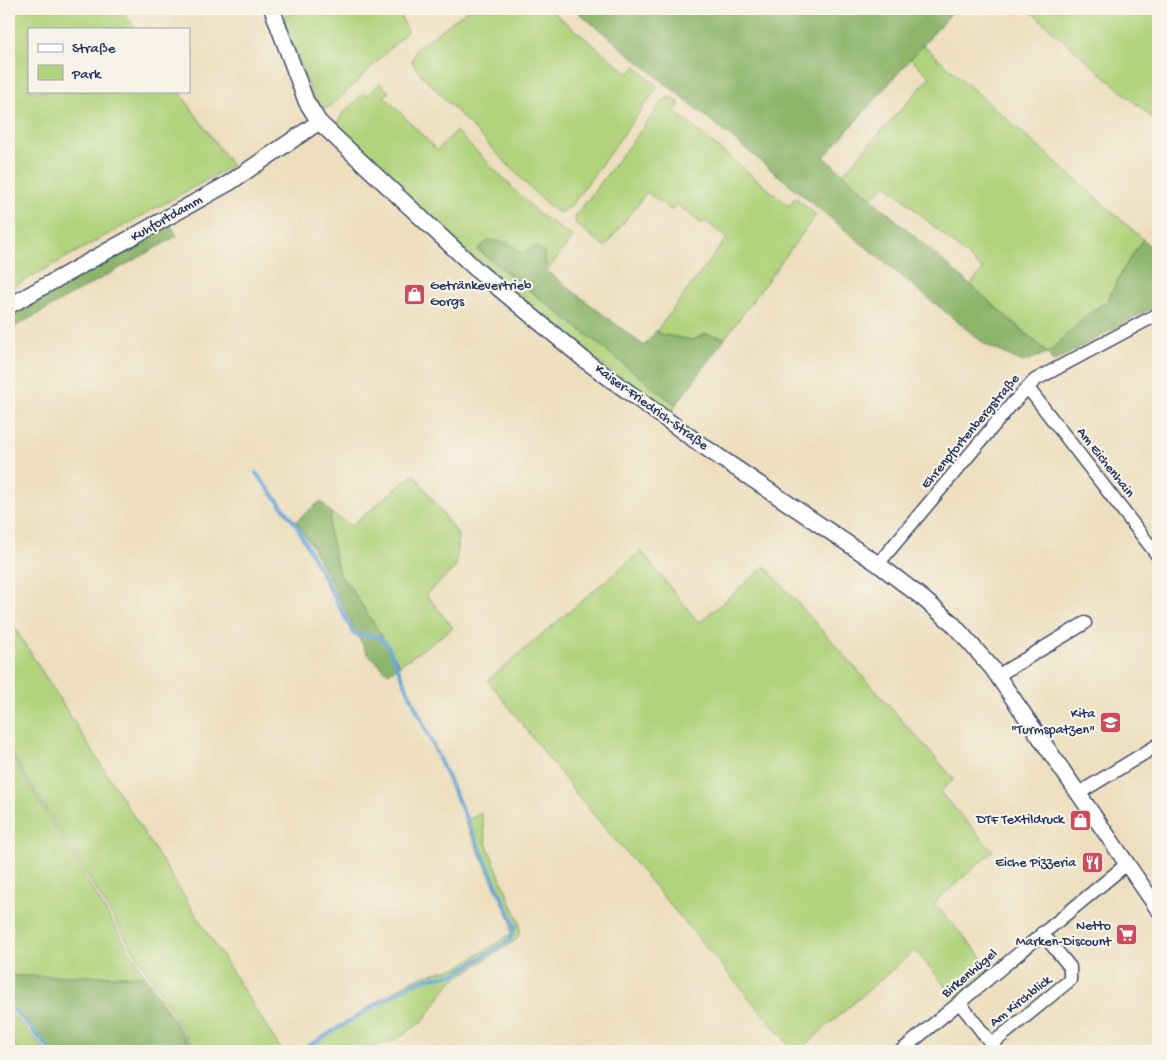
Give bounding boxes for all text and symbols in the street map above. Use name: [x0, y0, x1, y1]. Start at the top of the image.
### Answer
legend: [28, 28, 190, 92]
text: Straße: [72, 40, 116, 58]
text: Park: [71, 66, 102, 84]
street label: Kuhfortdamm: [128, 192, 206, 246]
place label: Getränkevertrieb Gorgs: [430, 278, 532, 311]
shop icon: Getränkevertrieb Gorgs: [402, 282, 426, 306]
street label: Kaiser-Friedrich-Straße: [591, 361, 712, 455]
street label: Ehrenpfortenbergstraße: [918, 370, 1025, 493]
street label: Am Eichenhain: [1072, 425, 1138, 502]
place label: Kita "Turmspatzen": [1011, 706, 1096, 739]
school or university icon: Kita "Turmspatzen": [1099, 710, 1123, 734]
shop icon: DTF Textildruck: [1068, 808, 1092, 832]
place label: DTF Textildruck: [975, 812, 1066, 829]
restaurant icon: Eiche Pizzeria: [1080, 851, 1104, 875]
place label: Eiche Pizzeria: [995, 855, 1077, 872]
place label: Netto Marken-Discount: [1016, 918, 1112, 951]
supermarket icon: Netto Marken-Discount: [1115, 922, 1139, 946]
street label: Birkenhügel: [938, 946, 1001, 1003]
street label: Am Kirchblick: [987, 971, 1057, 1031]

